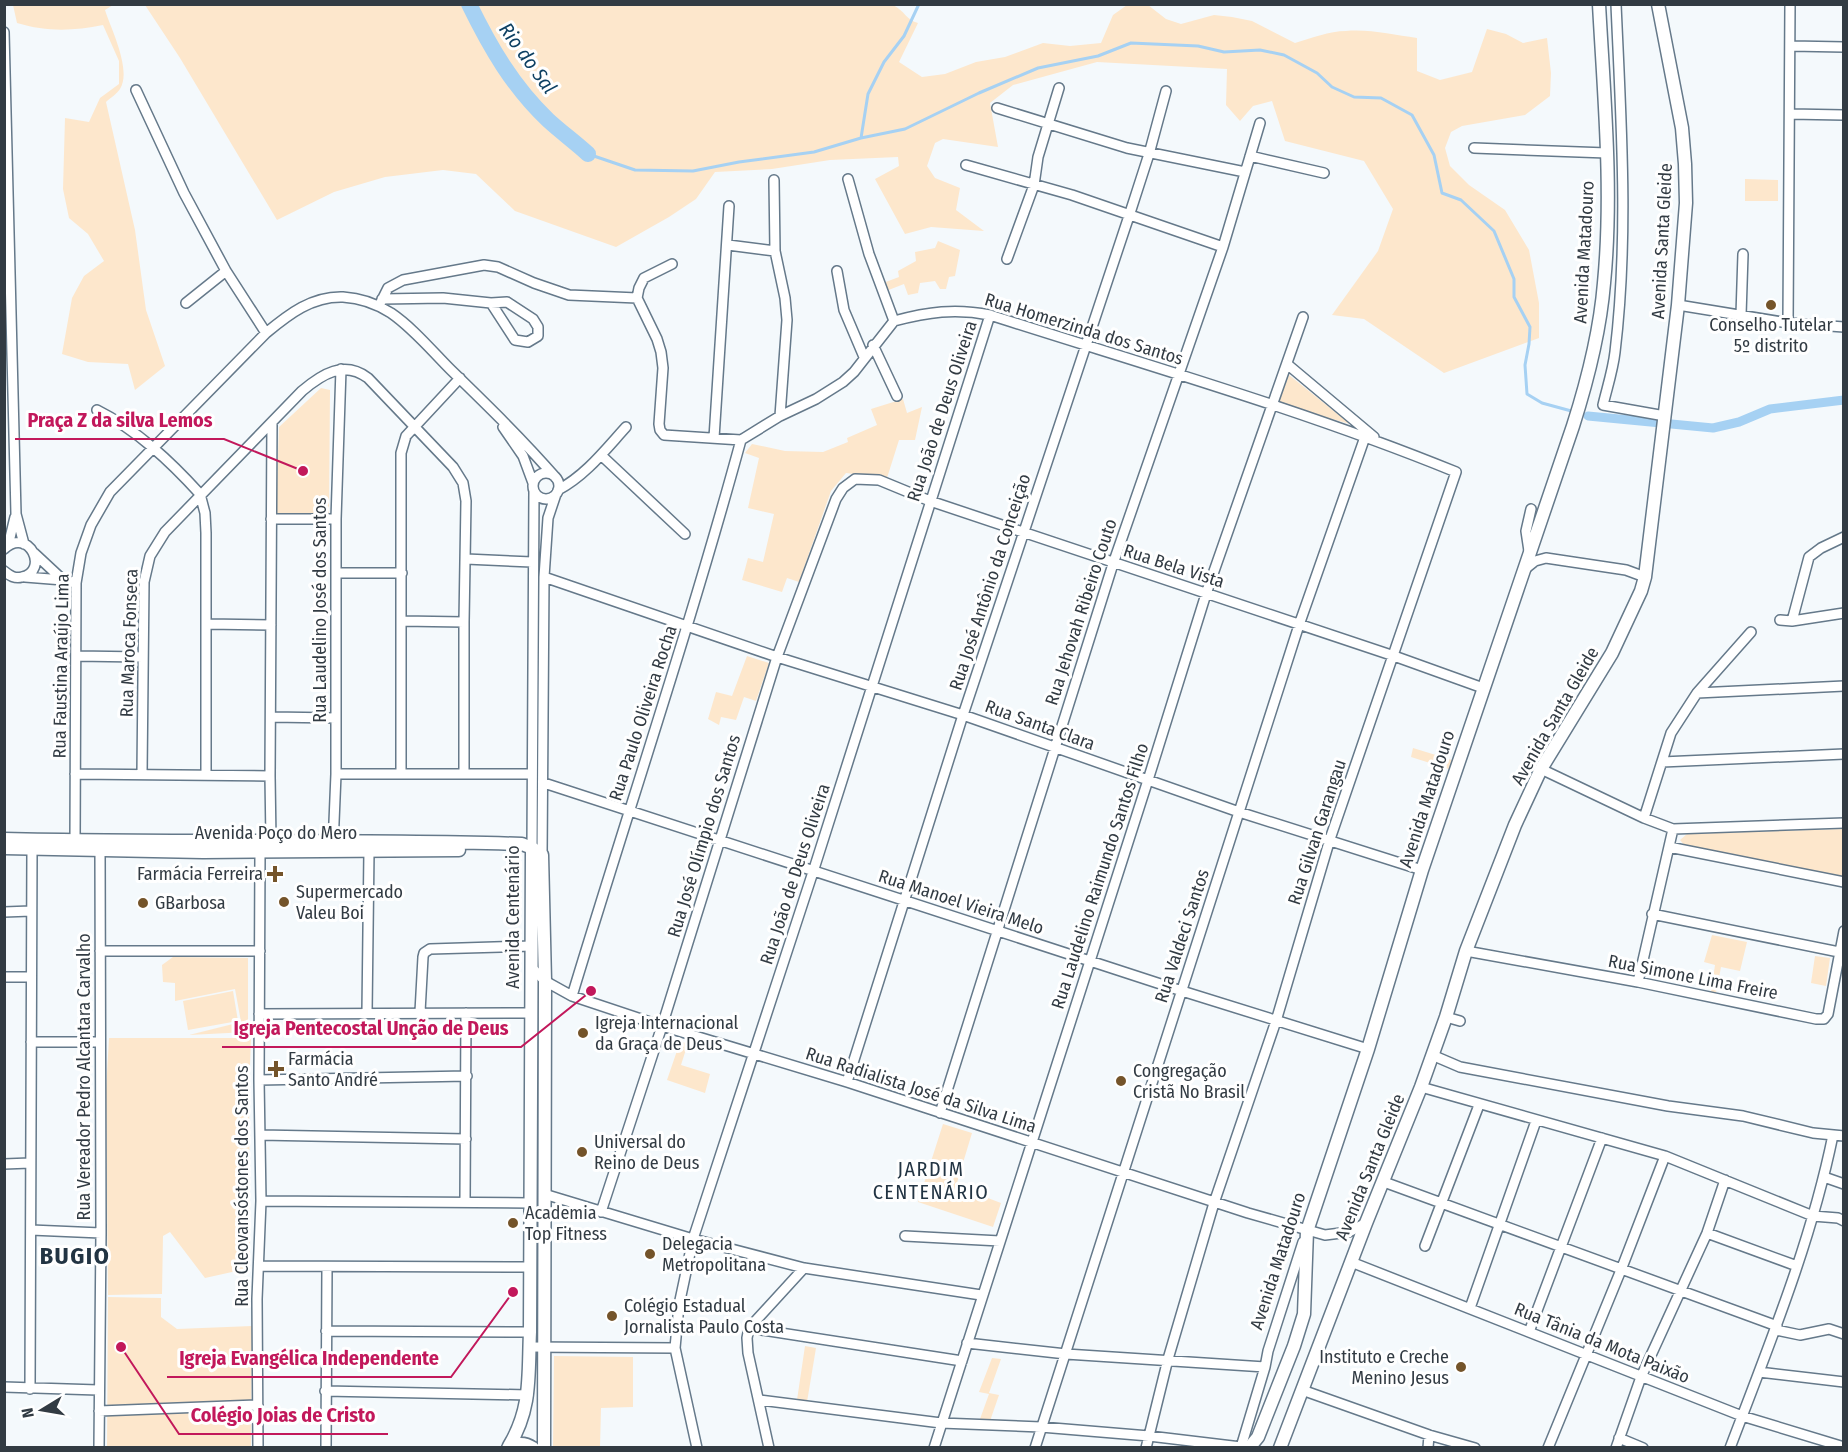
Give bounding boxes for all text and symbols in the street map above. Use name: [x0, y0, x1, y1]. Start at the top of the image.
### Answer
water label: Rio do Sal: [494, 18, 562, 98]
street label: Avenida Santa Gleide: [1647, 162, 1677, 319]
street label: Avenida Matadouro: [1569, 180, 1599, 324]
street label: Rua Homerzinda dos Santos: [982, 288, 1186, 370]
marker: Conselho Tutelar 5º distrito: [1764, 298, 1778, 312]
place label: Conselho Tutelar 5º distrito: [1709, 314, 1833, 357]
street label: Rua João de Deus Oliveira: [902, 318, 982, 504]
callout: Praça Z da silva Lemos: [15, 401, 224, 439]
text: Praça Z da silva Lemos: [28, 408, 213, 432]
street label: Rua José Antônio da Conceição: [945, 471, 1035, 693]
street label: Rua Laudelino José dos Santos: [309, 497, 331, 723]
street label: Rua Jehovah Ribeiro Couto: [1040, 516, 1122, 708]
street label: Rua Bela Vista: [1121, 539, 1227, 593]
street label: Rua Maroca Fonseca: [115, 568, 143, 718]
street label: Rua Faustina Araújo Lima: [48, 573, 74, 759]
street label: Rua Paulo Oliveira Rocha: [604, 622, 682, 803]
street label: Avenida Santa Gleide: [1506, 643, 1604, 789]
street label: Rua Santa Clara: [982, 695, 1098, 755]
street label: Avenida Matadouro: [1394, 728, 1460, 870]
street label: Rua José Olímpio dos Santos: [663, 732, 745, 940]
street label: Rua Laudelino Raimundo Santos Filho: [1047, 740, 1153, 1012]
street label: Rua Gilvan Garangau: [1283, 757, 1351, 907]
street label: Rua João de Deus Oliveira: [755, 781, 835, 967]
street label: Avenida Poço do Mero: [195, 822, 357, 844]
street label: Avenida Centenário: [502, 845, 524, 989]
place label: Farmácia Ferreira: [137, 863, 263, 885]
street label: Rua Manoel Vieira Melo: [876, 865, 1046, 939]
street label: Rua Valdeci Santos: [1150, 866, 1214, 1006]
marker: Farmácia Ferreira: [268, 867, 282, 881]
place label: Supermercado Valeu Boi: [296, 881, 403, 924]
place label: GBarbosa: [155, 892, 226, 914]
marker: Supermercado Valeu Boi: [277, 895, 291, 909]
marker: GBarbosa: [136, 896, 150, 910]
street label: Rua Vereador Pedro Alcantara Carvalho: [73, 933, 95, 1221]
street label: Rua Simone Lima Freire: [1606, 950, 1780, 1004]
callout: Igreja Pentecostal Unção de Deus: [222, 1009, 521, 1047]
place label: Igreja Internacional da Graça de Deus: [595, 1012, 739, 1055]
text: Igreja Pentecostal Unção de Deus: [233, 1016, 509, 1040]
marker: Igreja Internacional da Graça de Deus: [576, 1026, 590, 1040]
street label: Rua Radialista José da Silva Lima: [803, 1042, 1039, 1138]
place label: Farmácia Santo André: [288, 1048, 378, 1091]
place label: Congregação Cristã No Brasil: [1133, 1060, 1245, 1103]
marker: Farmácia Santo André: [269, 1062, 283, 1076]
street label: Rua Cleovansóstones dos Santos: [231, 1065, 253, 1307]
marker: Congregação Cristã No Brasil: [1114, 1074, 1128, 1088]
street label: Avenida Santa Gleide: [1331, 1090, 1409, 1243]
place label: Universal do Reino de Deus: [594, 1131, 700, 1174]
marker: Universal do Reino de Deus: [575, 1145, 589, 1159]
district label: JARDIM CENTENÁRIO: [873, 1157, 989, 1204]
street label: Avenida Matadouro: [1245, 1190, 1311, 1332]
place label: Academia Top Fitness: [525, 1202, 607, 1245]
marker: Academia Top Fitness: [506, 1216, 520, 1230]
place label: Delegacia Metropolitana: [662, 1233, 766, 1276]
district label: BUGIO: [40, 1242, 110, 1270]
marker: Delegacia Metropolitana: [643, 1247, 657, 1261]
place label: Colégio Estadual Jornalista Paulo Costa: [624, 1295, 784, 1338]
street label: Rua Tânia da Mota Paixão: [1511, 1298, 1693, 1388]
marker: Colégio Estadual Jornalista Paulo Costa: [605, 1309, 619, 1323]
callout: Igreja Evangélica Independente: [167, 1339, 451, 1377]
text: Igreja Evangélica Independente: [179, 1346, 439, 1370]
place label: Instituto e Creche Menino Jesus: [1319, 1346, 1449, 1389]
marker: Instituto e Creche Menino Jesus: [1454, 1360, 1468, 1374]
north arrow: [12, 1380, 72, 1440]
callout: Colégio Joias de Cristo: [179, 1396, 388, 1434]
text: Colégio Joias de Cristo: [191, 1403, 376, 1427]
text: N: [18, 1406, 38, 1419]

